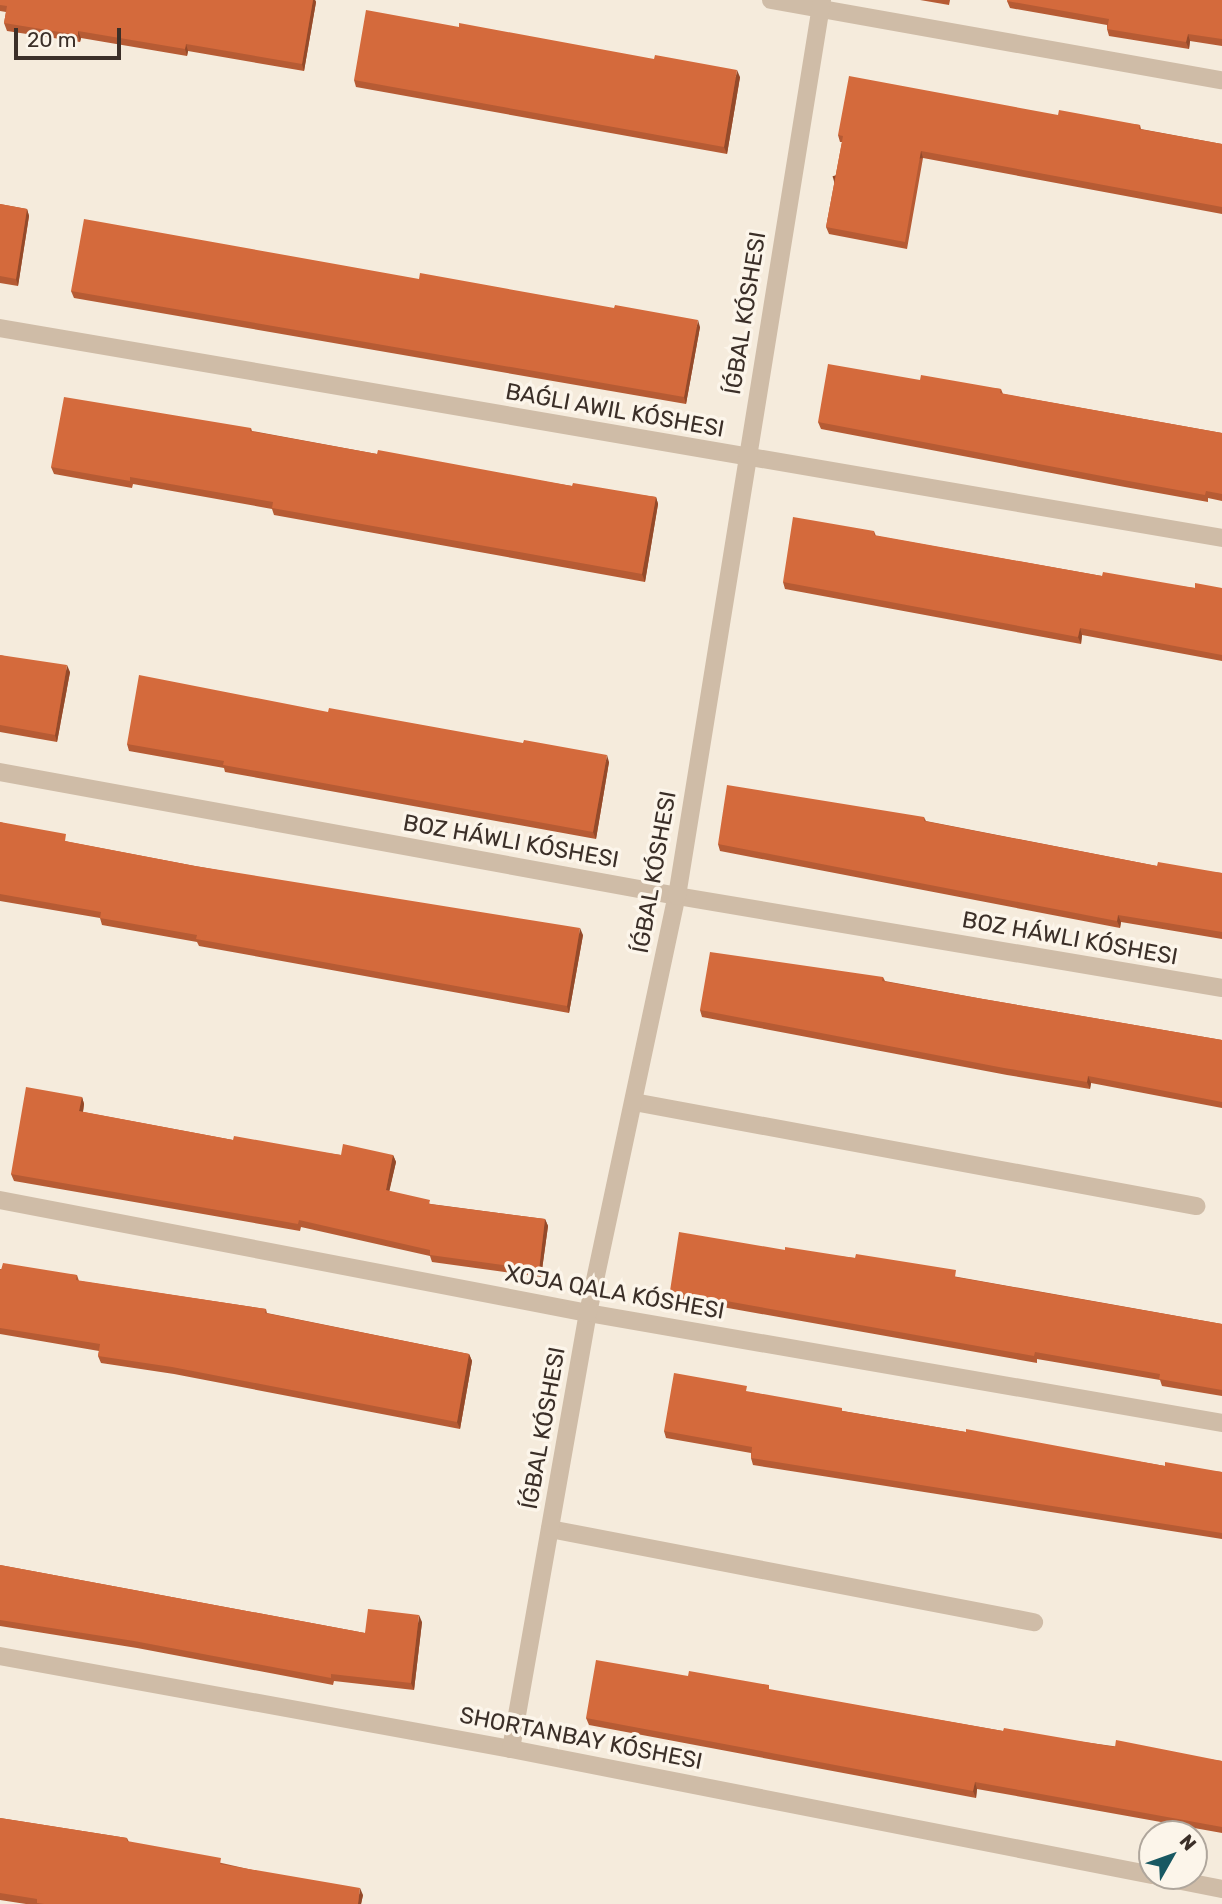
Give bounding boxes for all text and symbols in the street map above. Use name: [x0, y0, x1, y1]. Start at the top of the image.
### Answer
scale bar: [18, 14, 124, 58]
text: 20 m: [27, 27, 76, 52]
street label: ÍǴBAL KÓSHESI: [718, 229, 772, 397]
street label: BAǴLI AWIL KÓSHESI: [503, 377, 727, 443]
street label: ÍǴBAL KÓSHESI: [626, 788, 682, 956]
street label: BOZ HÁWLI KÓSHESI: [401, 808, 621, 874]
street label: BOZ HÁWLI KÓSHESI: [960, 905, 1180, 971]
street label: XOJA QALA KÓSHESI: [503, 1259, 727, 1325]
street label: ÍǴBAL KÓSHESI: [515, 1344, 571, 1512]
street label: SHORTANBAY KÓSHESI: [457, 1701, 705, 1775]
north arrow: [1138, 1820, 1208, 1890]
text: N: [1175, 1830, 1201, 1855]

